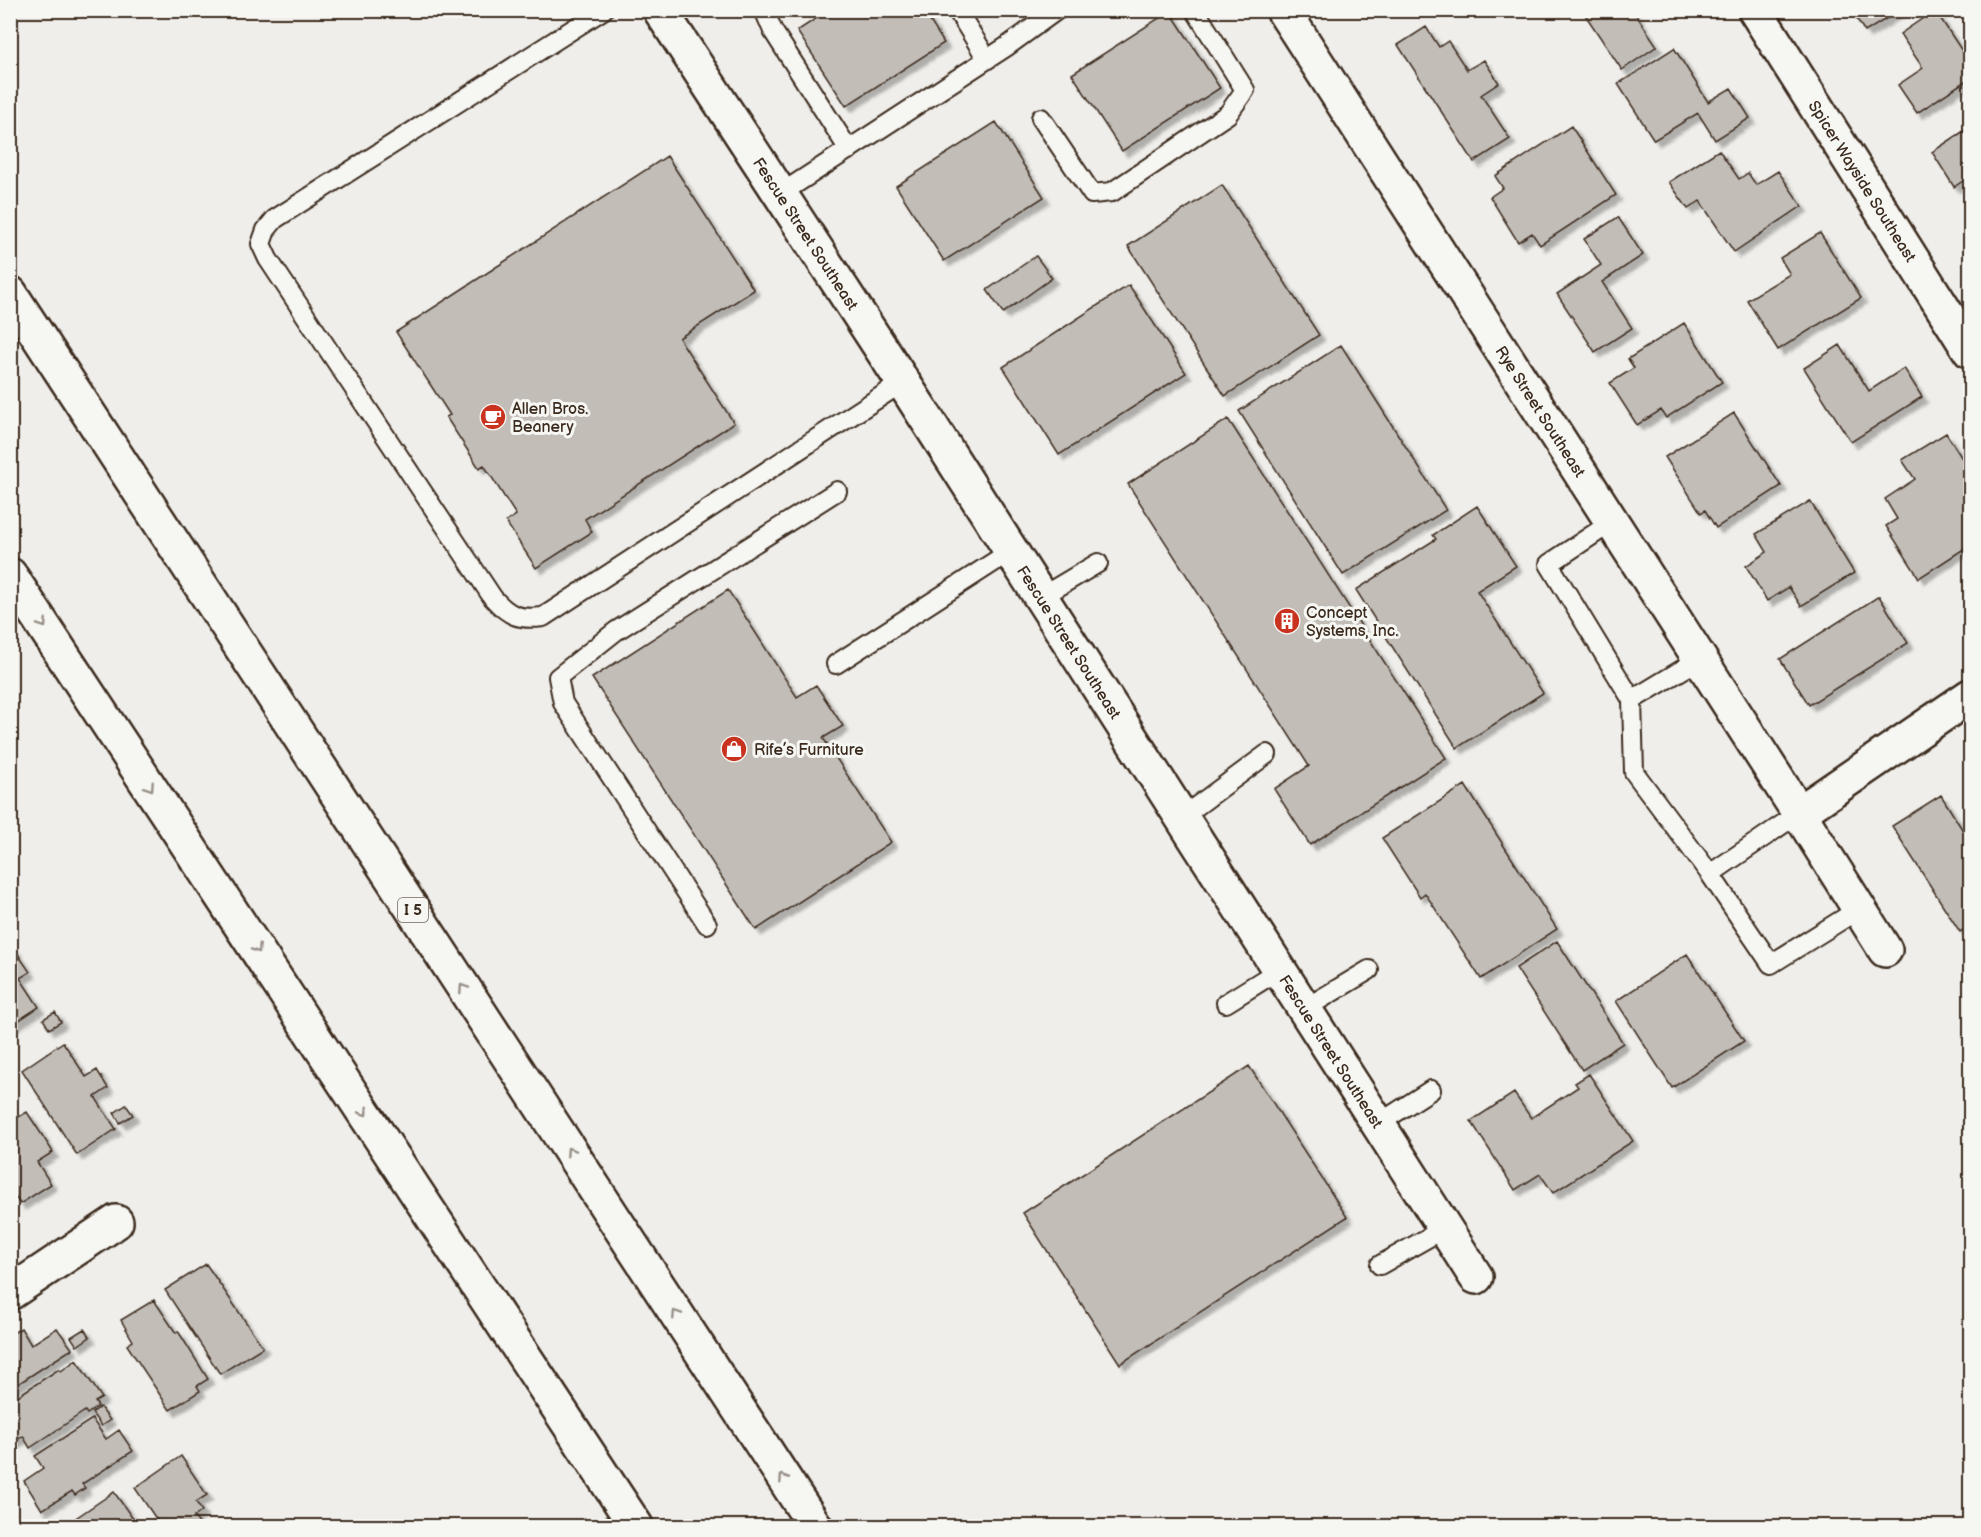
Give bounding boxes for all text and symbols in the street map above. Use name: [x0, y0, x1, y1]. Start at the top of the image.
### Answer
street label: Spicer Wayside Southeast: [1804, 97, 1919, 266]
street label: Fescue Street Southeast: [748, 155, 861, 314]
street label: Rye Street Southeast: [1491, 343, 1589, 481]
place label: Allen Bros. Beanery: [512, 400, 588, 437]
cafe icon: Allen Bros. Beanery: [478, 402, 508, 432]
street label: Fescue Street Southeast: [1012, 563, 1124, 723]
place label: Concept Systems, Inc.: [1306, 604, 1398, 641]
building icon: Concept Systems, Inc.: [1272, 606, 1302, 636]
one-way arrow: [35, 617, 46, 628]
shop icon: Rife’s Furniture: [719, 734, 749, 764]
place label: Rife’s Furniture: [754, 741, 864, 760]
one-way arrow: [143, 780, 154, 791]
road number: I 5: [398, 898, 428, 922]
one-way arrow: [250, 943, 261, 954]
street label: Fescue Street Southeast: [1274, 972, 1386, 1132]
one-way arrow: [459, 983, 470, 994]
one-way arrow: [357, 1106, 368, 1117]
one-way arrow: [565, 1147, 577, 1157]
one-way arrow: [672, 1310, 683, 1321]
one-way arrow: [779, 1473, 790, 1484]

